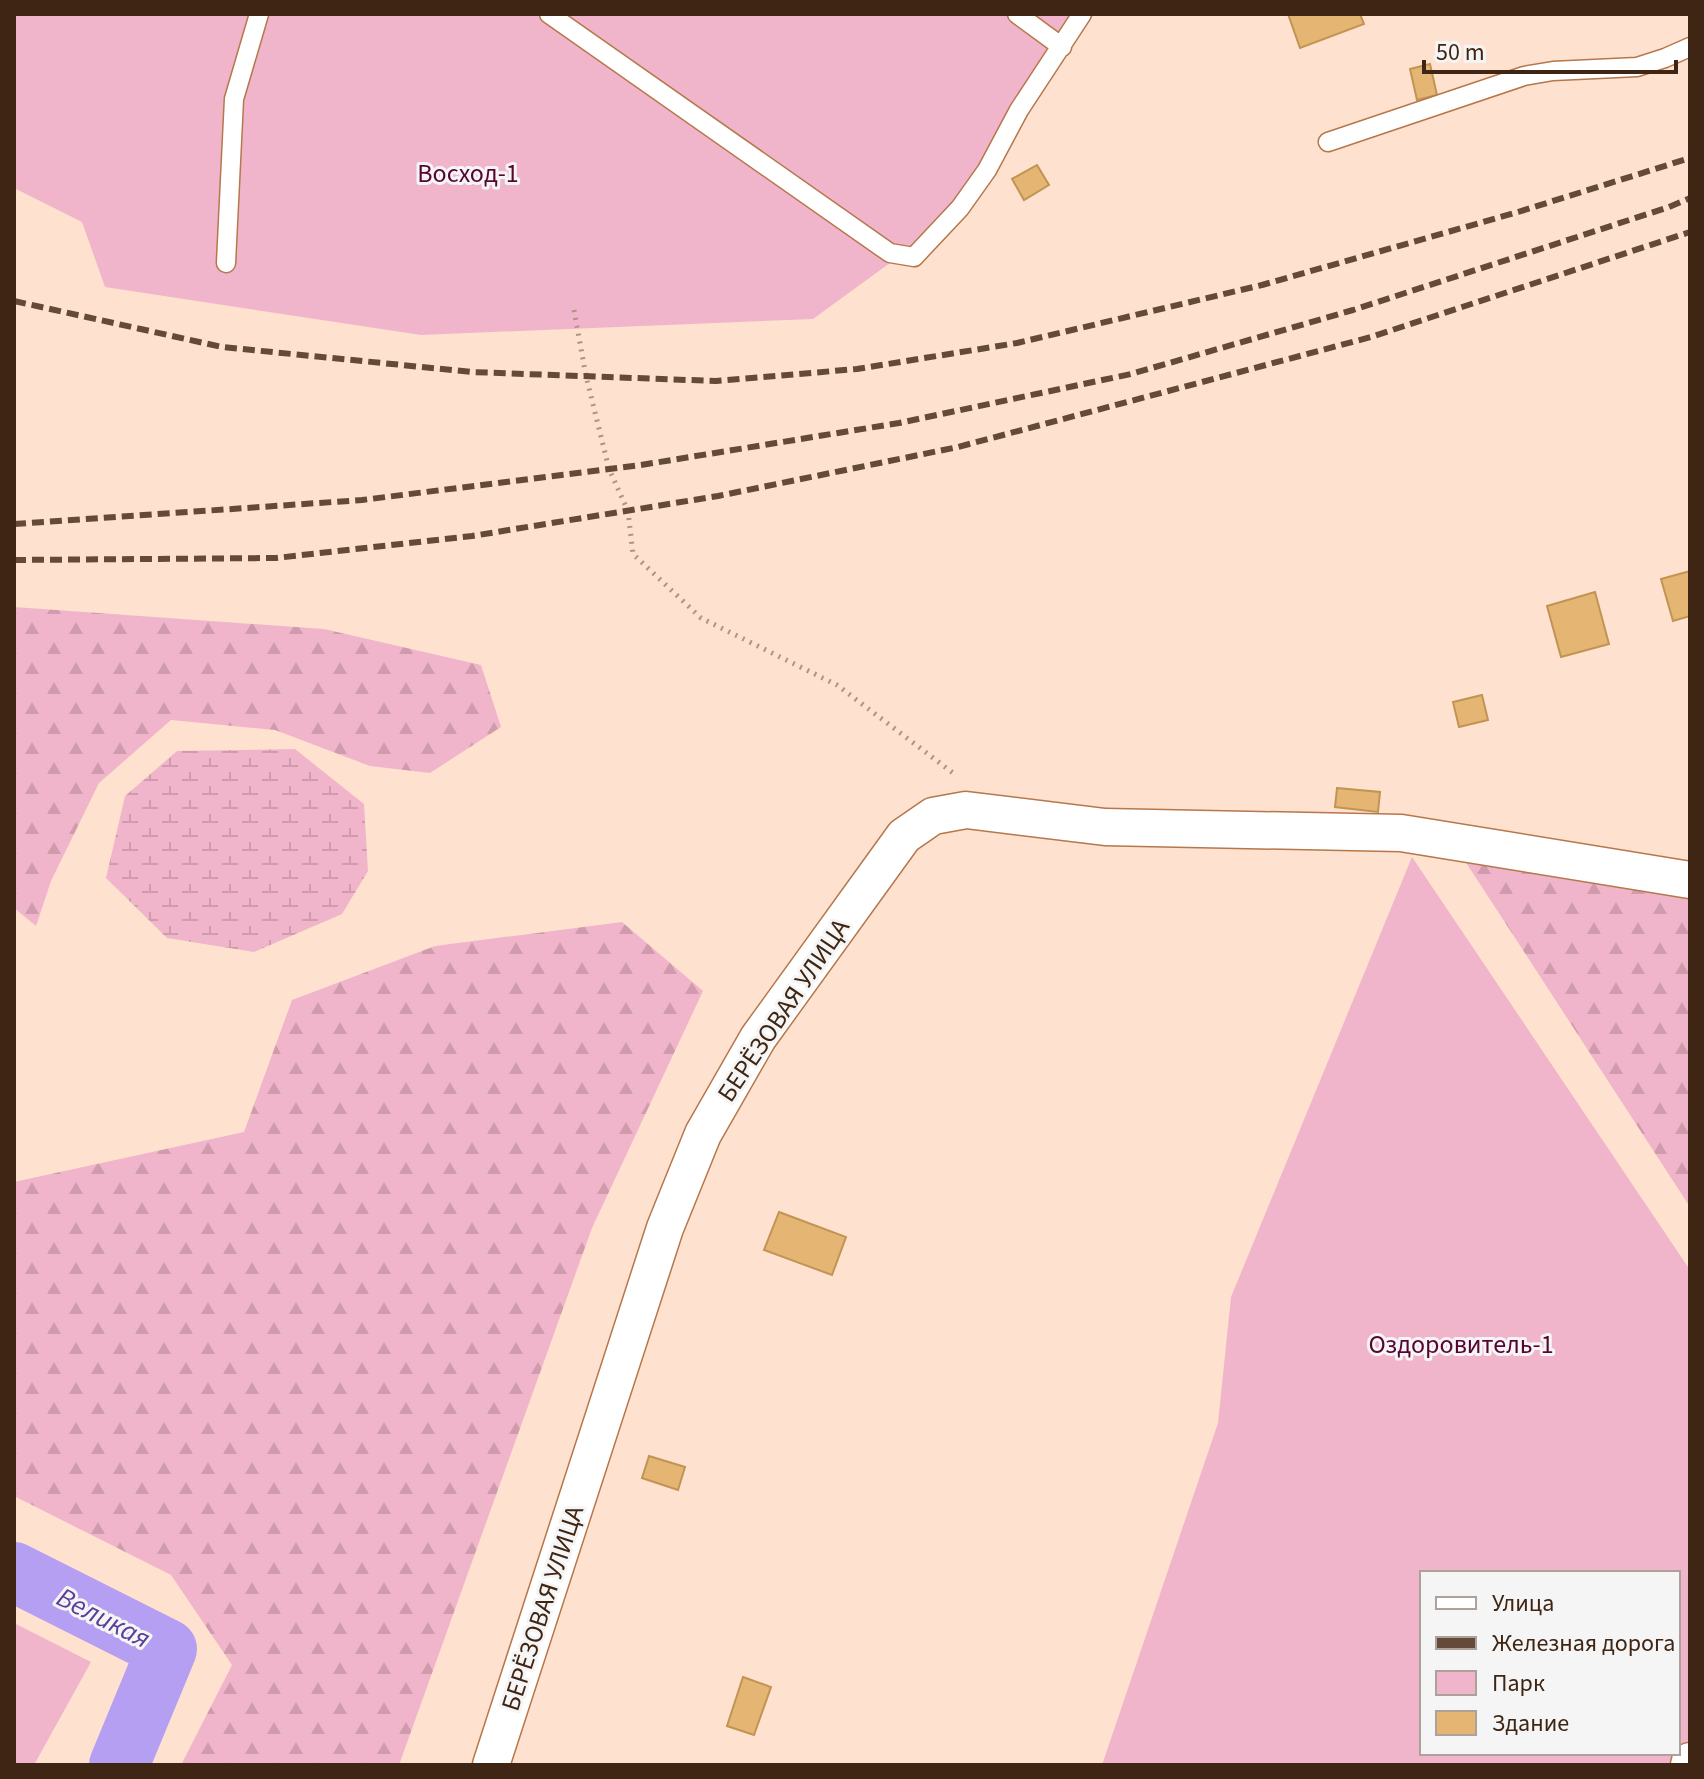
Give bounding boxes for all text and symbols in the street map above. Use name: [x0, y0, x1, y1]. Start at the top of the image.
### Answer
scale bar: [1424, 24, 1676, 74]
text: 50 m: [1436, 35, 1485, 70]
park label: Восход-1: [417, 155, 519, 192]
street label: БЕРЁЗОВАЯ УЛИЦА: [708, 911, 859, 1109]
park label: Оздоровитель-1: [1368, 1326, 1554, 1363]
street label: БЕРЁЗОВАЯ УЛИЦА: [492, 1500, 593, 1716]
legend: [1420, 1571, 1680, 1755]
water label: Великая: [50, 1577, 157, 1658]
text: Улица: [1492, 1586, 1554, 1621]
text: Железная дорога: [1492, 1626, 1675, 1661]
text: Парк: [1492, 1666, 1545, 1701]
text: Здание: [1492, 1706, 1569, 1741]

